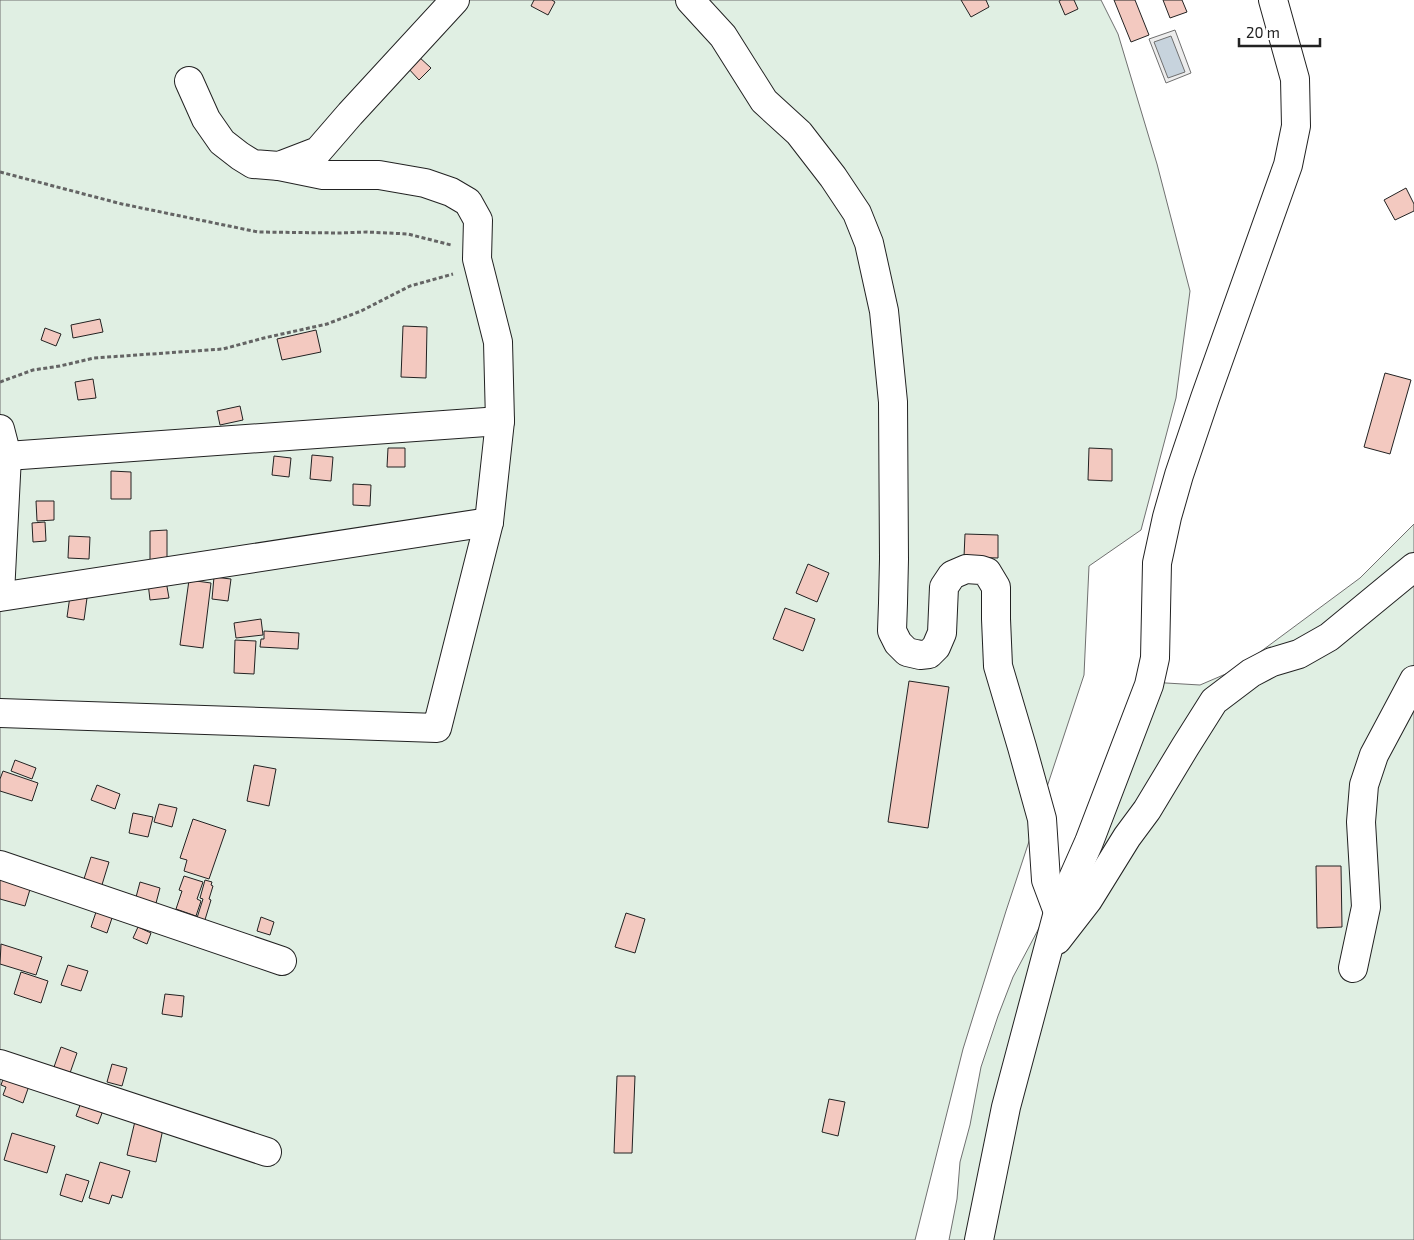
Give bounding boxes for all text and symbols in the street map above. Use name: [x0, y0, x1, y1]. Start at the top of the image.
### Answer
scale bar: [1239, 15, 1320, 47]
text: 20 m: [1246, 23, 1280, 41]

